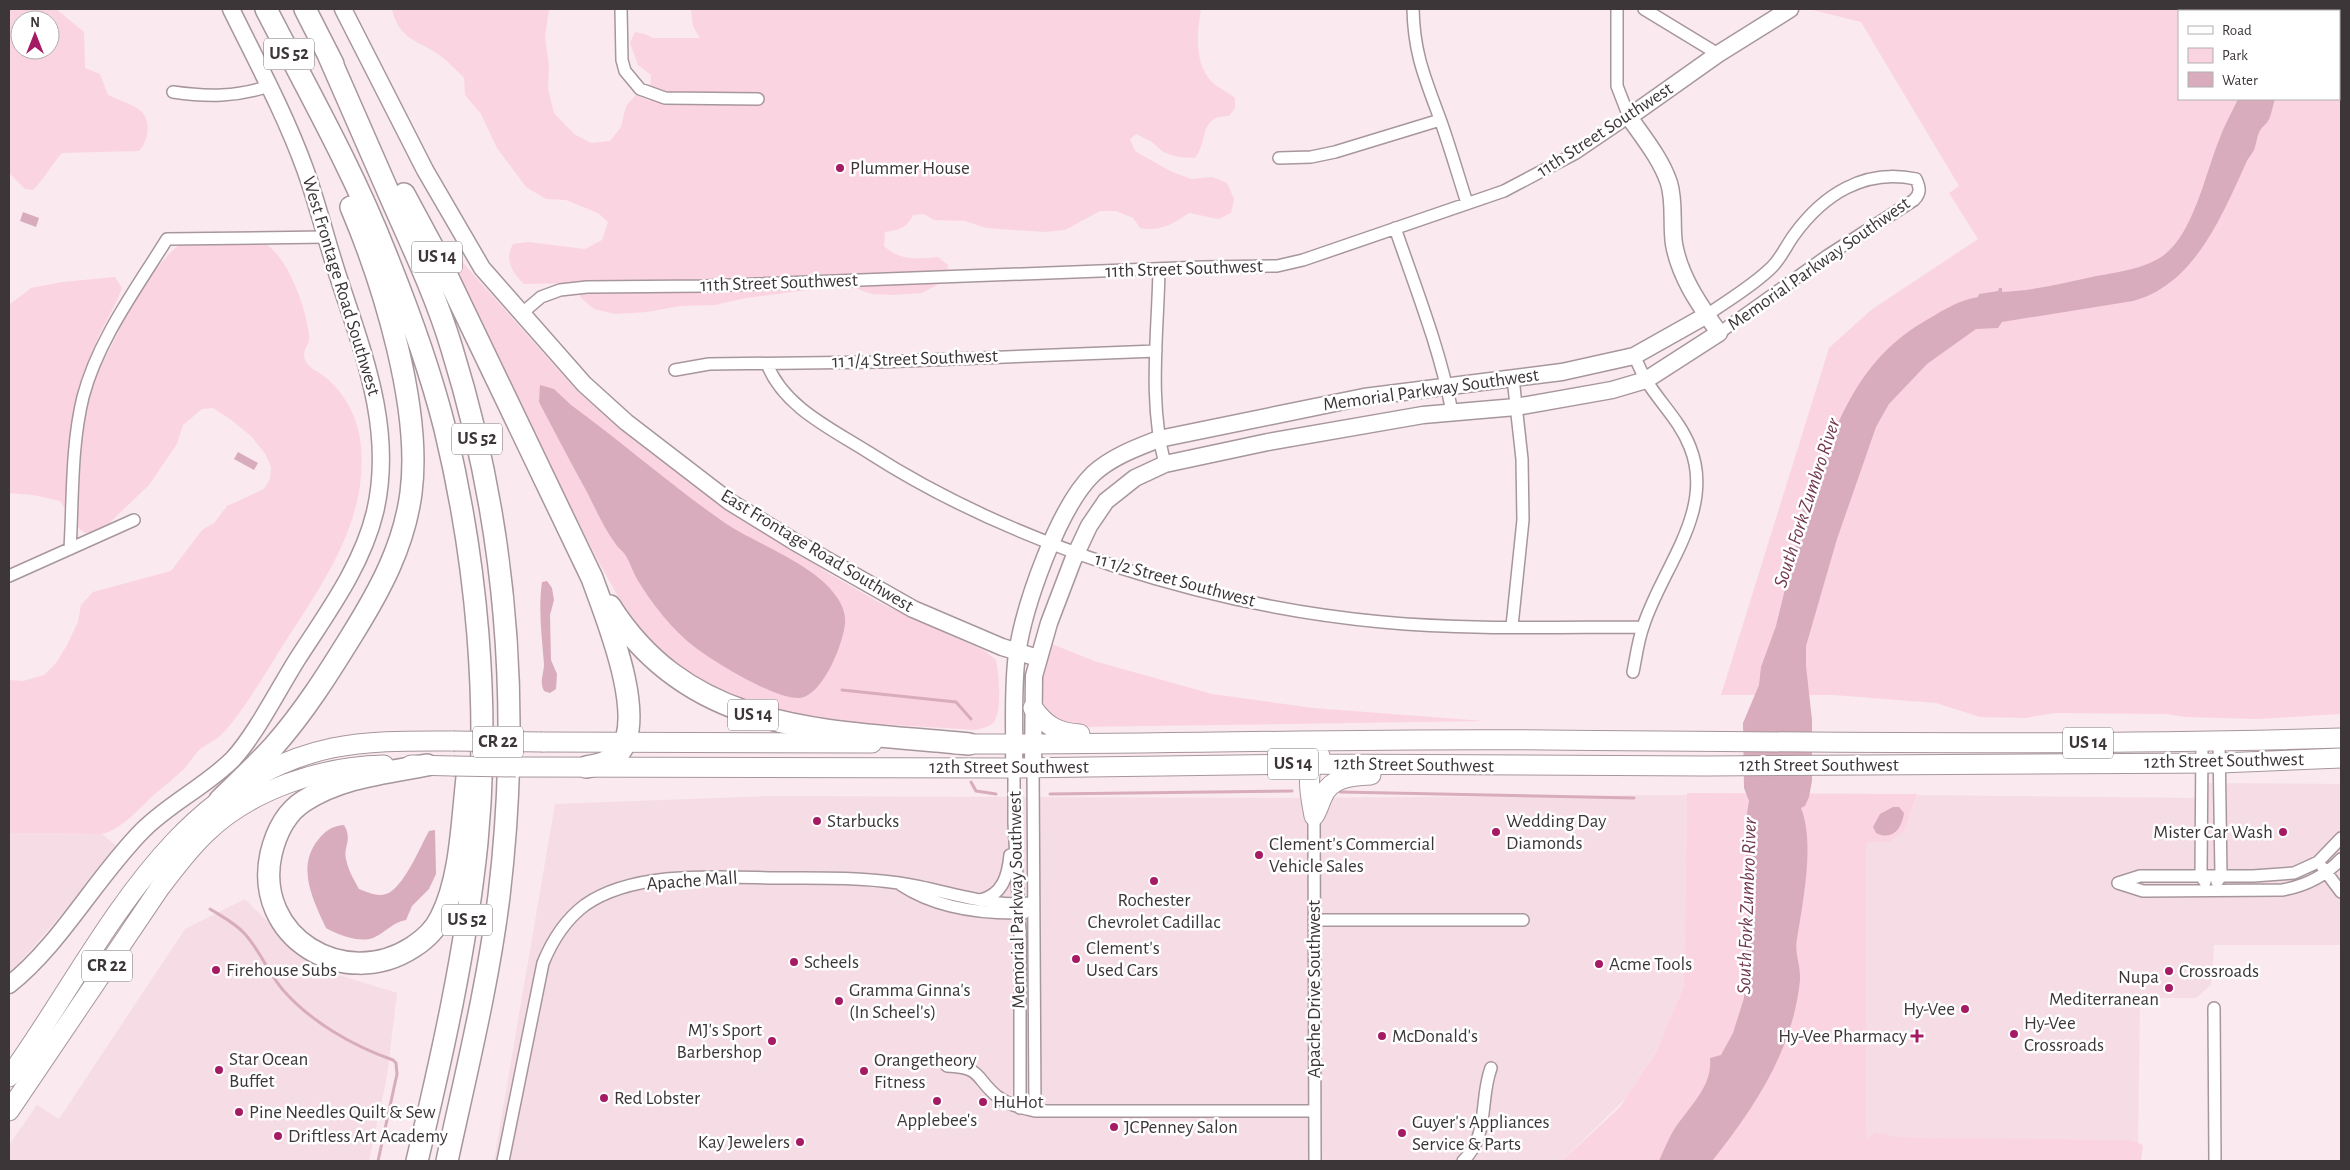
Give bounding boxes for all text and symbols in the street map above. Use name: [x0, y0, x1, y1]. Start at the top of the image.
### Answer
north arrow: [10, 10, 60, 60]
legend: [2178, 10, 2340, 100]
text: N: [30, 16, 40, 30]
text: Road: [2222, 23, 2252, 38]
road number: US 52: [264, 39, 314, 70]
text: Park: [2222, 48, 2248, 63]
text: Water: [2222, 73, 2258, 88]
street label: 11th Street Southwest: [1534, 79, 1676, 181]
place label: Plummer House: [850, 159, 970, 178]
marker: Plummer House: [834, 162, 846, 174]
street label: West Frontage Road Southwest: [299, 174, 383, 398]
street label: Memorial Parkway Southwest: [1724, 194, 1914, 334]
road number: US 14: [412, 242, 462, 272]
street label: 11th Street Southwest: [1105, 257, 1263, 281]
street label: 11th Street Southwest: [700, 271, 858, 295]
street label: 11 1/4 Street Southwest: [832, 347, 998, 371]
street label: Memorial Parkway Southwest: [1322, 365, 1540, 415]
water label: South Fork Zumbro River: [1770, 416, 1844, 590]
road number: US 52: [452, 424, 502, 454]
street label: East Frontage Road Southwest: [717, 486, 917, 616]
street label: 11 1/2 Street Southwest: [1093, 549, 1257, 611]
road number: US 14: [728, 700, 778, 730]
road number: CR 22: [473, 726, 523, 758]
road number: US 14: [2063, 728, 2113, 758]
road number: US 14: [1268, 749, 1318, 780]
street label: 12th Street Southwest: [2144, 750, 2304, 772]
street label: 12th Street Southwest: [1334, 754, 1494, 776]
street label: 12th Street Southwest: [1739, 756, 1899, 775]
street label: 12th Street Southwest: [929, 758, 1089, 777]
street label: Memorial Parkway Southwest: [1006, 791, 1028, 1009]
place label: Starbucks: [827, 812, 899, 831]
place label: Wedding Day Diamonds: [1506, 812, 1606, 853]
marker: Starbucks: [811, 815, 823, 827]
water label: South Fork Zumbro River: [1734, 817, 1760, 995]
place label: Mister Car Wash: [2153, 823, 2273, 842]
marker: Wedding Day Diamonds: [1490, 826, 1502, 838]
marker: Mister Car Wash: [2277, 826, 2289, 838]
place label: Clement's Commercial Vehicle Sales: [1269, 835, 1435, 876]
marker: Clement's Commercial Vehicle Sales: [1253, 849, 1265, 861]
street label: Apache Mall: [646, 868, 738, 894]
marker: Rochester Chevrolet Cadillac: [1148, 875, 1160, 887]
place label: Rochester Chevrolet Cadillac: [1087, 891, 1221, 932]
street label: Apache Drive Southwest: [1305, 900, 1324, 1078]
road number: US 52: [442, 904, 492, 936]
place label: Clement's Used Cars: [1086, 939, 1160, 980]
road number: CR 22: [82, 950, 132, 981]
place label: Scheels: [804, 953, 859, 972]
marker: Clement's Used Cars: [1070, 953, 1082, 965]
place label: Acme Tools: [1609, 955, 1692, 974]
marker: Scheels: [788, 956, 800, 968]
marker: Acme Tools: [1593, 958, 1605, 970]
place label: Firehouse Subs: [226, 961, 337, 980]
place label: Crossroads: [2179, 962, 2259, 981]
marker: Firehouse Subs: [210, 964, 222, 976]
marker: Crossroads: [2163, 965, 2175, 977]
place label: Nupa Mediterranean: [2049, 968, 2159, 1009]
place label: Gramma Ginna's (In Scheel's): [849, 981, 971, 1022]
marker: Nupa Mediterranean: [2163, 982, 2175, 994]
marker: Gramma Ginna's (In Scheel's): [833, 995, 845, 1007]
place label: Hy-Vee: [1903, 1000, 1955, 1019]
marker: Hy-Vee: [1959, 1003, 1971, 1015]
place label: Hy-Vee Crossroads: [2024, 1014, 2104, 1055]
place label: MJ's Sport Barbershop: [676, 1021, 762, 1062]
place label: McDonald's: [1392, 1027, 1478, 1046]
place label: Hy-Vee Pharmacy: [1778, 1027, 1907, 1046]
marker: Hy-Vee Crossroads: [2008, 1028, 2020, 1040]
marker: McDonald's: [1376, 1030, 1388, 1042]
marker: Hy-Vee Pharmacy: [1911, 1030, 1923, 1042]
marker: MJ's Sport Barbershop: [766, 1035, 778, 1047]
place label: Star Ocean Buffet: [229, 1050, 308, 1091]
place label: Orangetheory Fitness: [874, 1051, 977, 1092]
marker: Star Ocean Buffet: [213, 1064, 225, 1076]
marker: Orangetheory Fitness: [858, 1065, 870, 1077]
place label: Red Lobster: [614, 1089, 700, 1108]
marker: Red Lobster: [598, 1092, 610, 1104]
place label: HuHot: [993, 1093, 1044, 1112]
marker: Applebee's: [931, 1095, 943, 1107]
marker: HuHot: [977, 1096, 989, 1108]
place label: Pine Needles Quilt & Sew: [249, 1103, 436, 1122]
marker: Pine Needles Quilt & Sew: [233, 1106, 245, 1118]
place label: Applebee's: [897, 1111, 977, 1130]
place label: Guyer's Appliances Service & Parts: [1412, 1113, 1550, 1154]
place label: JCPenney Salon: [1124, 1118, 1238, 1137]
marker: JCPenney Salon: [1108, 1121, 1120, 1133]
place label: Driftless Art Academy: [288, 1127, 448, 1146]
marker: Guyer's Appliances Service & Parts: [1396, 1127, 1408, 1139]
marker: Driftless Art Academy: [272, 1130, 284, 1142]
place label: Kay Jewelers: [698, 1133, 790, 1152]
marker: Kay Jewelers: [794, 1136, 806, 1148]

